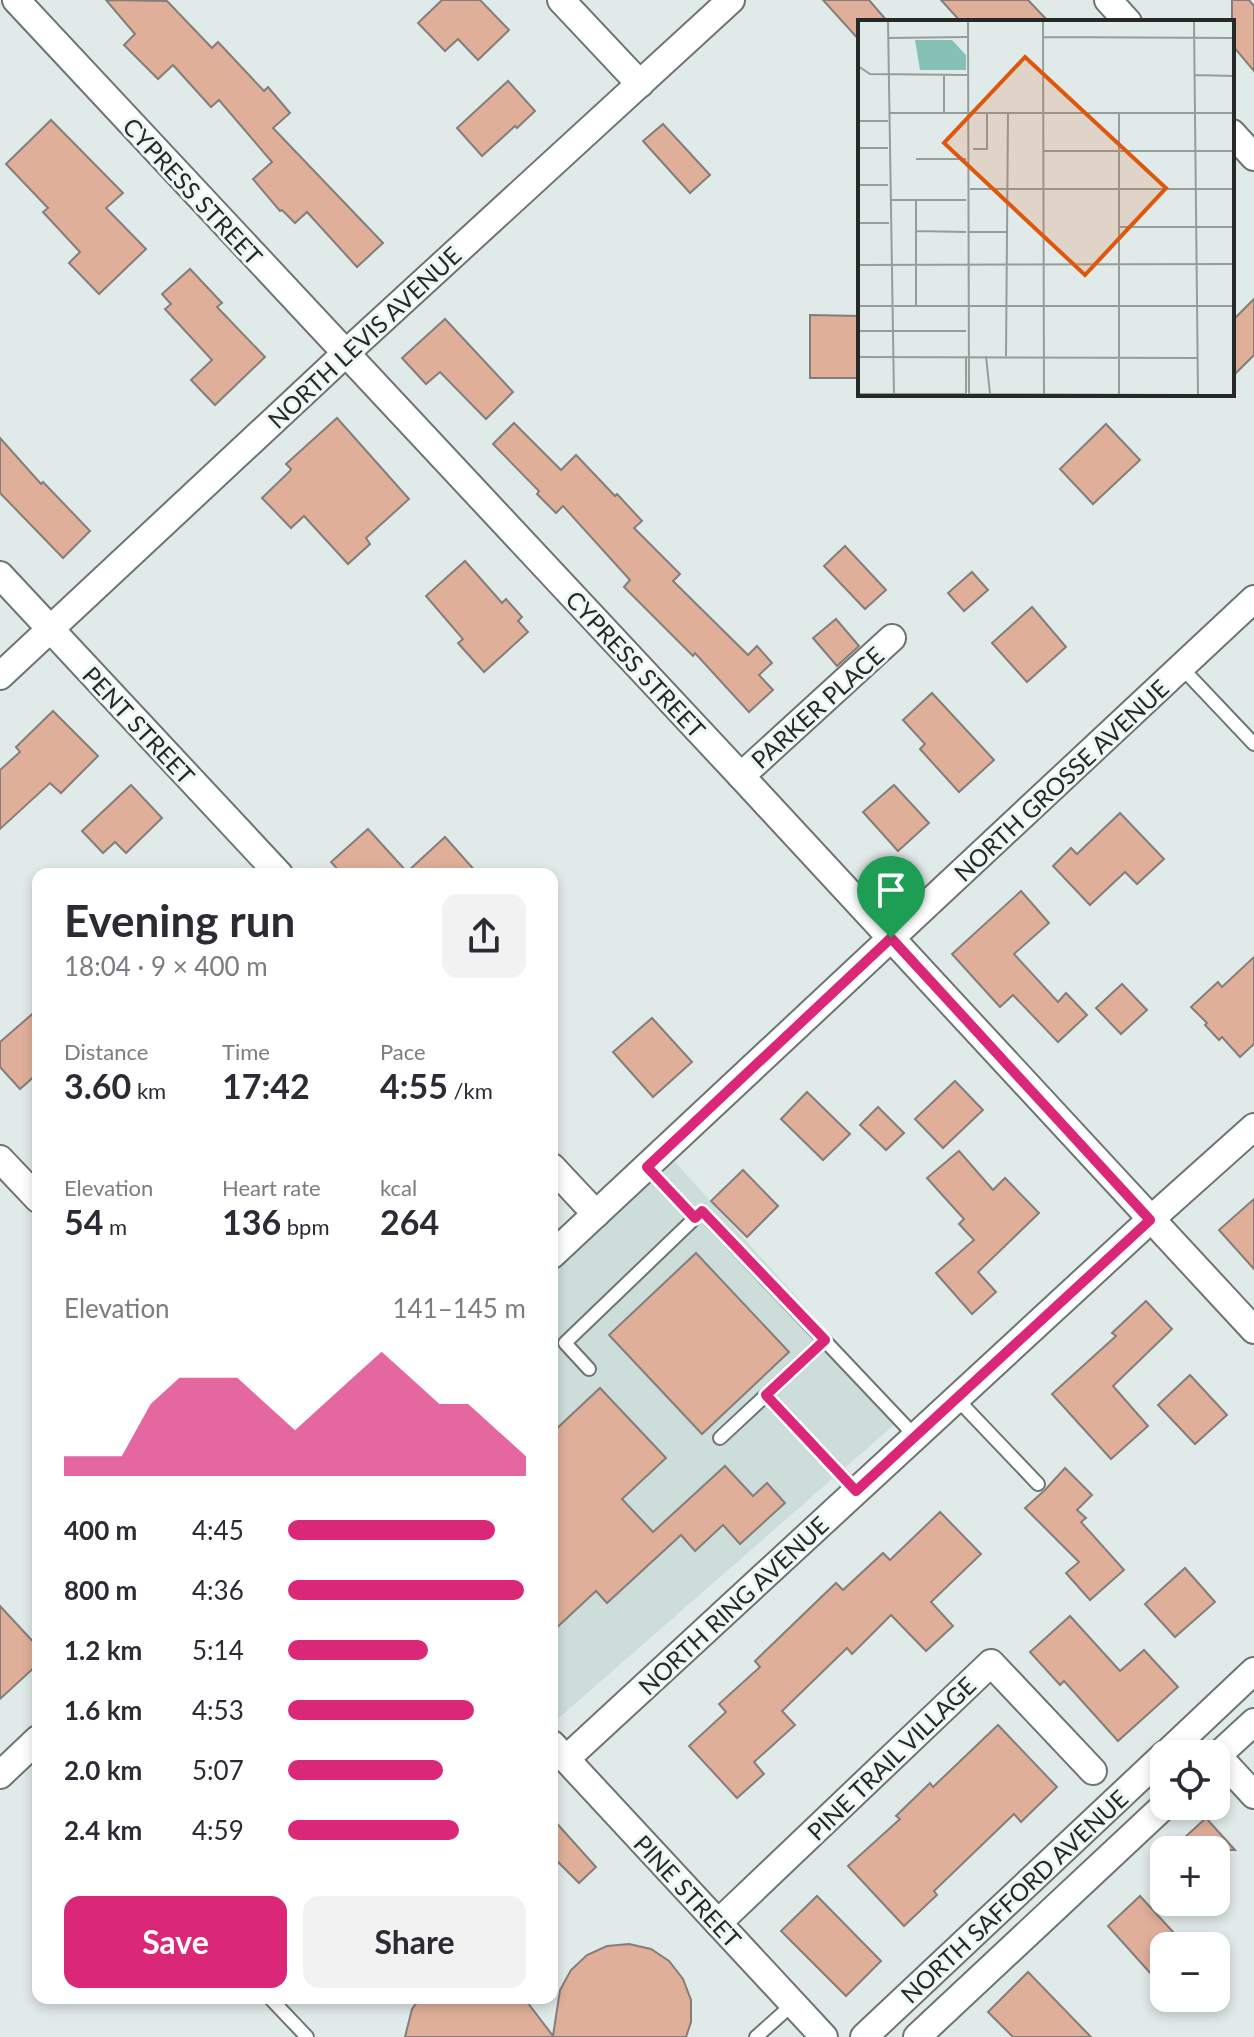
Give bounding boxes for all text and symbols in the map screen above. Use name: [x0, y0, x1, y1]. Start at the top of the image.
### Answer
inset map: [858, 20, 1234, 396]
street label: CYPRESS STREET: [117, 111, 269, 271]
street label: NORTH LEVIS AVENUE: [262, 240, 466, 434]
street label: CYPRESS STREET: [560, 584, 712, 744]
street label: PARKER PLACE: [745, 640, 889, 774]
street label: PENT STREET: [77, 660, 201, 790]
street label: NORTH GROSSE AVENUE: [948, 673, 1174, 887]
pin: [857, 856, 925, 938]
icon: arrive: [869, 868, 913, 912]
text: Evening run: [64, 894, 295, 946]
button: share: [442, 894, 526, 978]
text: 18:04 · 9 × 400 m: [64, 950, 268, 982]
text: Distance: [64, 1038, 148, 1065]
text: Time: [222, 1038, 270, 1065]
text: Pace: [380, 1038, 426, 1065]
text: 3.60: [64, 1065, 131, 1106]
text: 17:42: [222, 1065, 310, 1106]
text: 4:55: [380, 1065, 448, 1106]
text: km: [131, 1077, 166, 1104]
text: /km: [448, 1077, 493, 1104]
text: Elevation: [64, 1174, 153, 1201]
text: Heart rate: [222, 1174, 321, 1201]
text: kcal: [380, 1174, 417, 1201]
text: 54: [64, 1201, 103, 1242]
text: 136: [222, 1201, 281, 1242]
text: 264: [380, 1201, 439, 1242]
text: m: [103, 1213, 127, 1240]
text: bpm: [281, 1213, 330, 1240]
text: Elevation: [64, 1292, 170, 1324]
text: 141–145 m: [392, 1292, 526, 1324]
street label: NORTH RING AVENUE: [632, 1510, 834, 1700]
text: 400 m: [64, 1514, 137, 1546]
text: 4:45: [192, 1514, 244, 1546]
text: 800 m: [64, 1574, 137, 1606]
text: 4:36: [192, 1574, 244, 1606]
text: 1.2 km: [64, 1634, 142, 1666]
text: 5:14: [192, 1634, 244, 1666]
street label: PINE TRAIL VILLAGE: [801, 1670, 981, 1846]
text: 1.6 km: [64, 1694, 142, 1726]
text: 4:53: [192, 1694, 244, 1726]
map controls: [1150, 1740, 1230, 2012]
button: locate: [1150, 1740, 1230, 1820]
text: 2.0 km: [64, 1754, 142, 1786]
text: 5:07: [192, 1754, 244, 1786]
street label: NORTH SAFFORD AVENUE: [895, 1783, 1133, 2009]
text: 2.4 km: [64, 1814, 142, 1846]
text: 4:59: [192, 1814, 244, 1846]
street label: PINE STREET: [628, 1829, 748, 1953]
button: +: [1150, 1836, 1230, 1916]
button: Save: [64, 1896, 287, 1988]
button: Share: [303, 1896, 526, 1988]
button: −: [1150, 1932, 1230, 2012]

